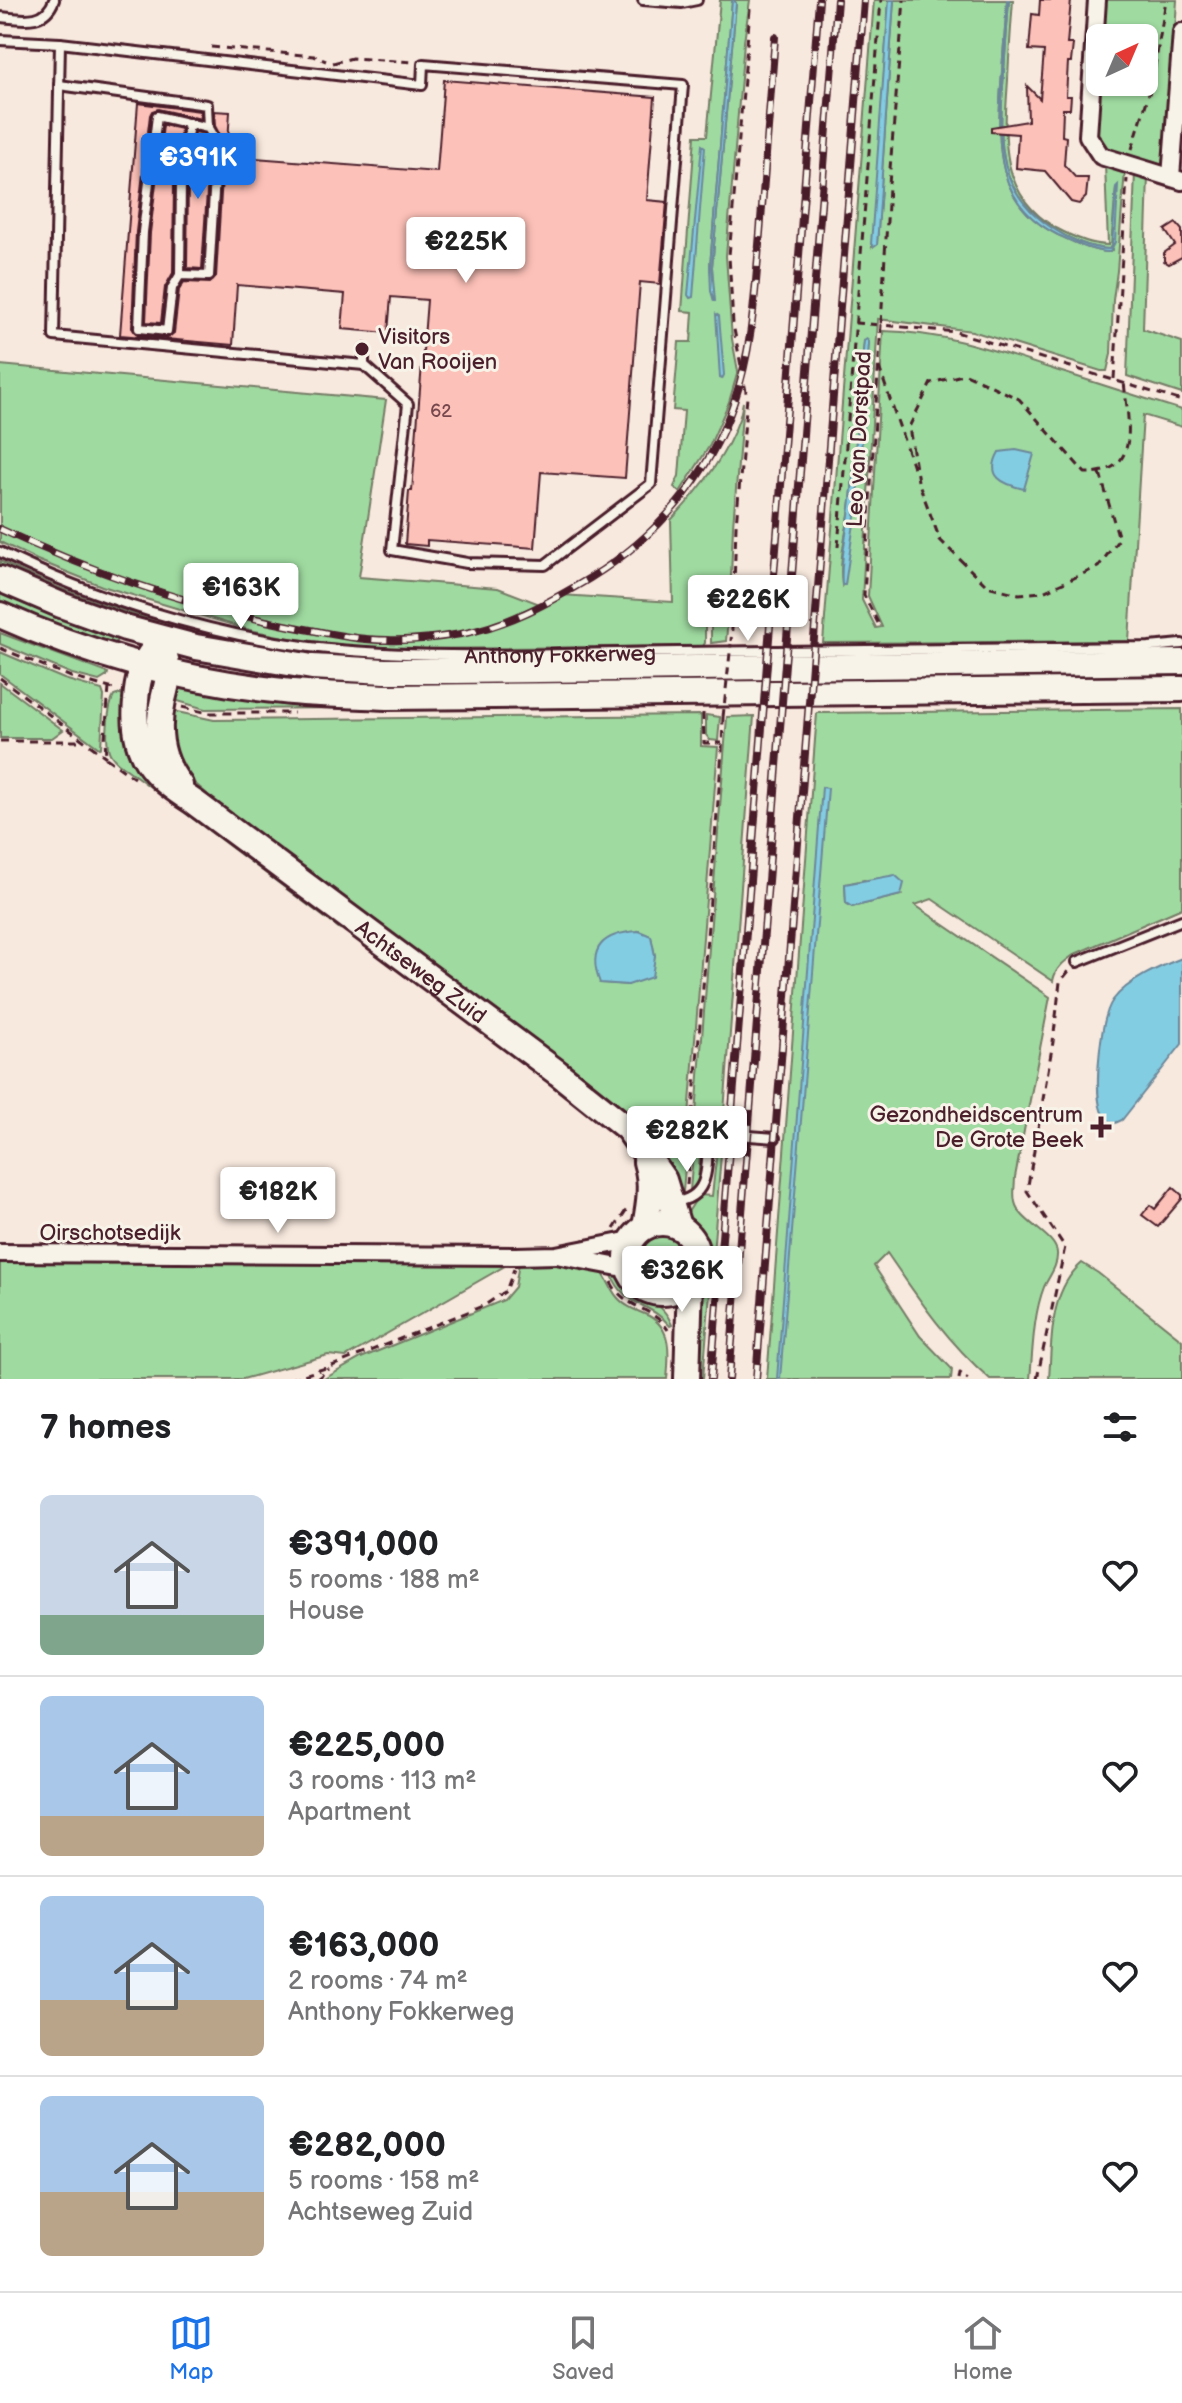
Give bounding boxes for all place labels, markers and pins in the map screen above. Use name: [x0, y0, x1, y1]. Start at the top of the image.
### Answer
pin: €391K: [142, 133, 254, 201]
pin: €225K: [410, 217, 522, 285]
place label: Visitors Van Rooijen: [378, 324, 497, 376]
marker: Visitors Van Rooijen: [353, 340, 371, 358]
pin: €163K: [185, 563, 297, 631]
pin: €226K: [692, 575, 804, 643]
place label: Gezondheidscentrum De Grote Beek: [870, 1102, 1083, 1154]
pin: €282K: [631, 1106, 743, 1174]
marker: Gezondheidscentrum De Grote Beek: [1090, 1116, 1112, 1138]
pin: €182K: [222, 1167, 334, 1235]
pin: €326K: [626, 1246, 738, 1314]

